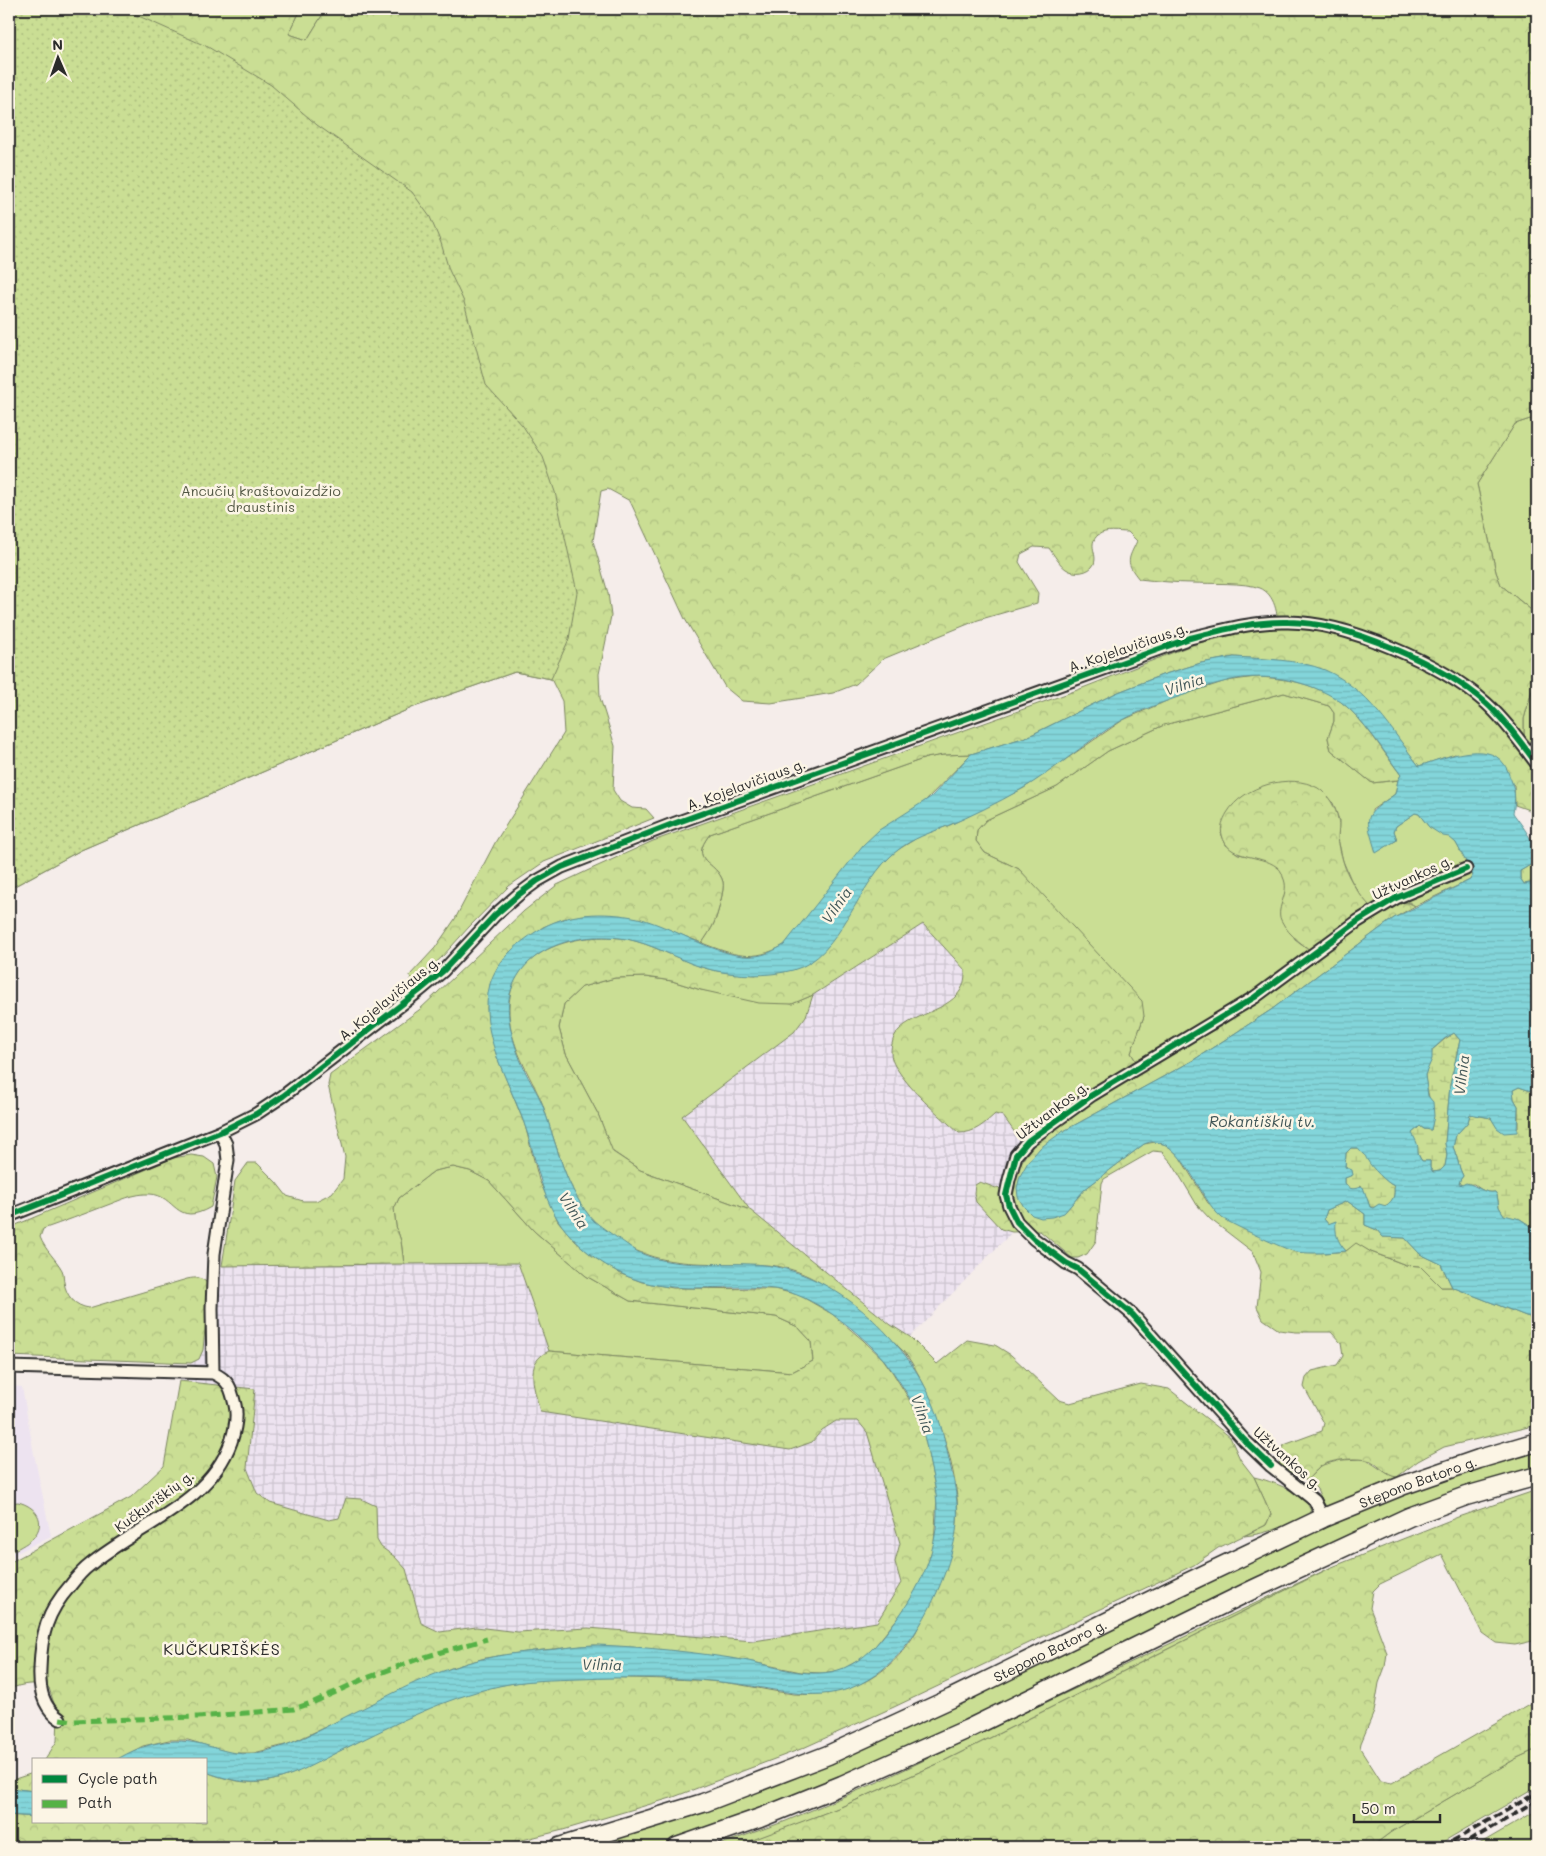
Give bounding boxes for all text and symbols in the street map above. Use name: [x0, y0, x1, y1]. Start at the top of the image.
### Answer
north arrow: [32, 32, 82, 82]
text: N: [52, 35, 63, 54]
park label: Ancučių kraštovaizdžio draustinis: [181, 481, 341, 516]
street label: A. Kojelavičiaus g.: [1066, 618, 1190, 676]
water label: Vilnia: [1162, 668, 1206, 700]
street label: A. Kojelavičiaus g.: [684, 754, 808, 814]
street label: Užtvankos g.: [1369, 850, 1455, 904]
water label: Vilnia: [816, 883, 856, 927]
street label: A. Kojelavičiaus g.: [335, 951, 443, 1045]
water label: Vilnia: [1449, 1054, 1473, 1096]
street label: Užtvankos g.: [1012, 1076, 1092, 1144]
water label: Rokantiškių tv.: [1209, 1111, 1315, 1131]
water label: Vilnia: [554, 1188, 594, 1232]
water label: Vilnia: [907, 1391, 939, 1437]
street label: Užtvankos g.: [1250, 1422, 1326, 1494]
street label: Stepono Batoro g.: [1356, 1451, 1479, 1512]
street label: Kučkuriškių g.: [111, 1466, 197, 1536]
street label: Stepono Batoro g.: [990, 1614, 1110, 1686]
district label: KUČKURIŠKĖS: [163, 1638, 281, 1659]
water label: Vilnia: [582, 1654, 622, 1674]
legend: [32, 1758, 208, 1824]
text: Cycle path: [78, 1768, 157, 1788]
scale bar: [1354, 1791, 1440, 1823]
text: Path: [78, 1792, 112, 1812]
text: 50 m: [1361, 1798, 1396, 1818]

